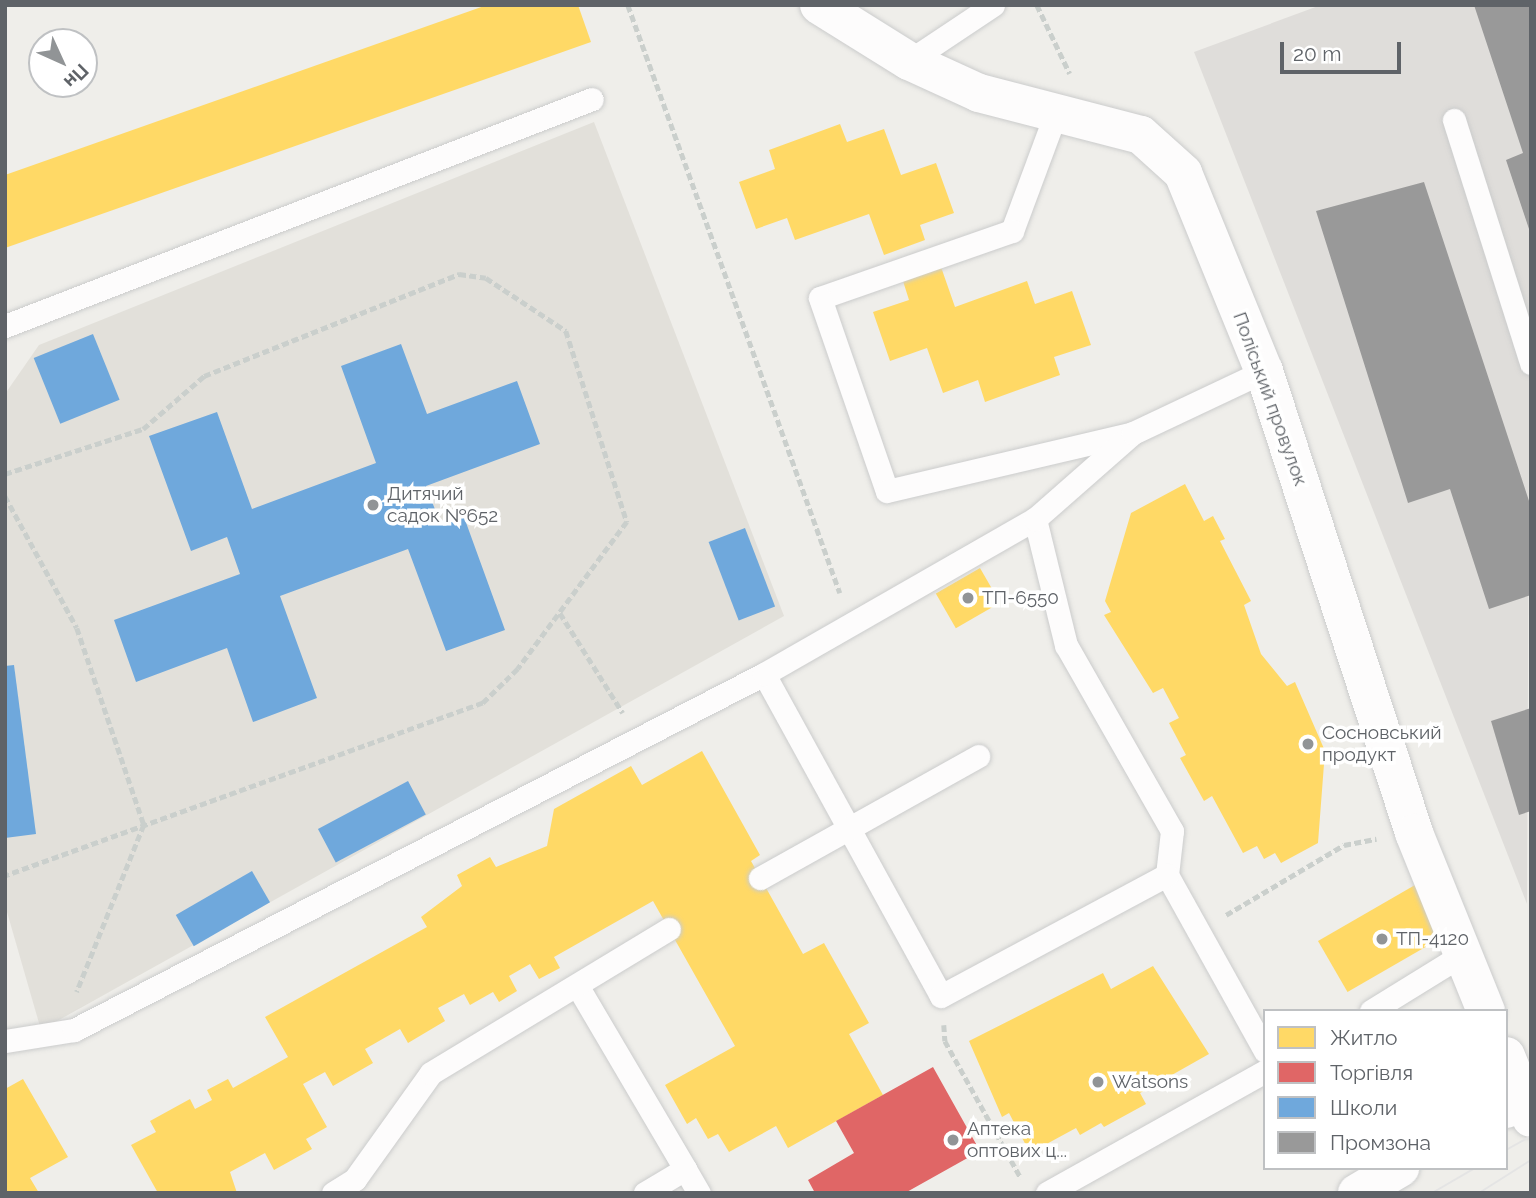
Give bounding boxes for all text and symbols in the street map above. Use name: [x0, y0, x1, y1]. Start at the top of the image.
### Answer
north arrow: [28, 28, 98, 98]
scale bar: [1284, 28, 1405, 72]
text: 20 m: [1293, 41, 1341, 66]
text: Пн: [60, 60, 93, 93]
street label: Поліський провулок: [1228, 309, 1312, 489]
place label: Дитячий садок №652: [387, 483, 498, 527]
marker: Дитячий садок №652: [365, 497, 381, 513]
place label: ТП-6550: [982, 587, 1059, 609]
marker: ТП-6550: [960, 590, 976, 606]
place label: Сосновський продукт: [1322, 722, 1441, 766]
marker: Сосновський продукт: [1300, 736, 1316, 752]
place label: ТП-4120: [1396, 928, 1469, 950]
marker: ТП-4120: [1374, 931, 1390, 947]
legend: [1263, 1009, 1508, 1170]
text: Житло: [1330, 1025, 1398, 1050]
text: Торгівля: [1330, 1060, 1413, 1085]
place label: Watsons: [1112, 1071, 1188, 1093]
marker: Watsons: [1090, 1074, 1106, 1090]
text: Школи: [1330, 1095, 1397, 1120]
place label: Аптека оптових ц...: [967, 1118, 1067, 1162]
text: Промзона: [1330, 1130, 1431, 1155]
marker: Аптека оптових ц...: [945, 1132, 961, 1148]

